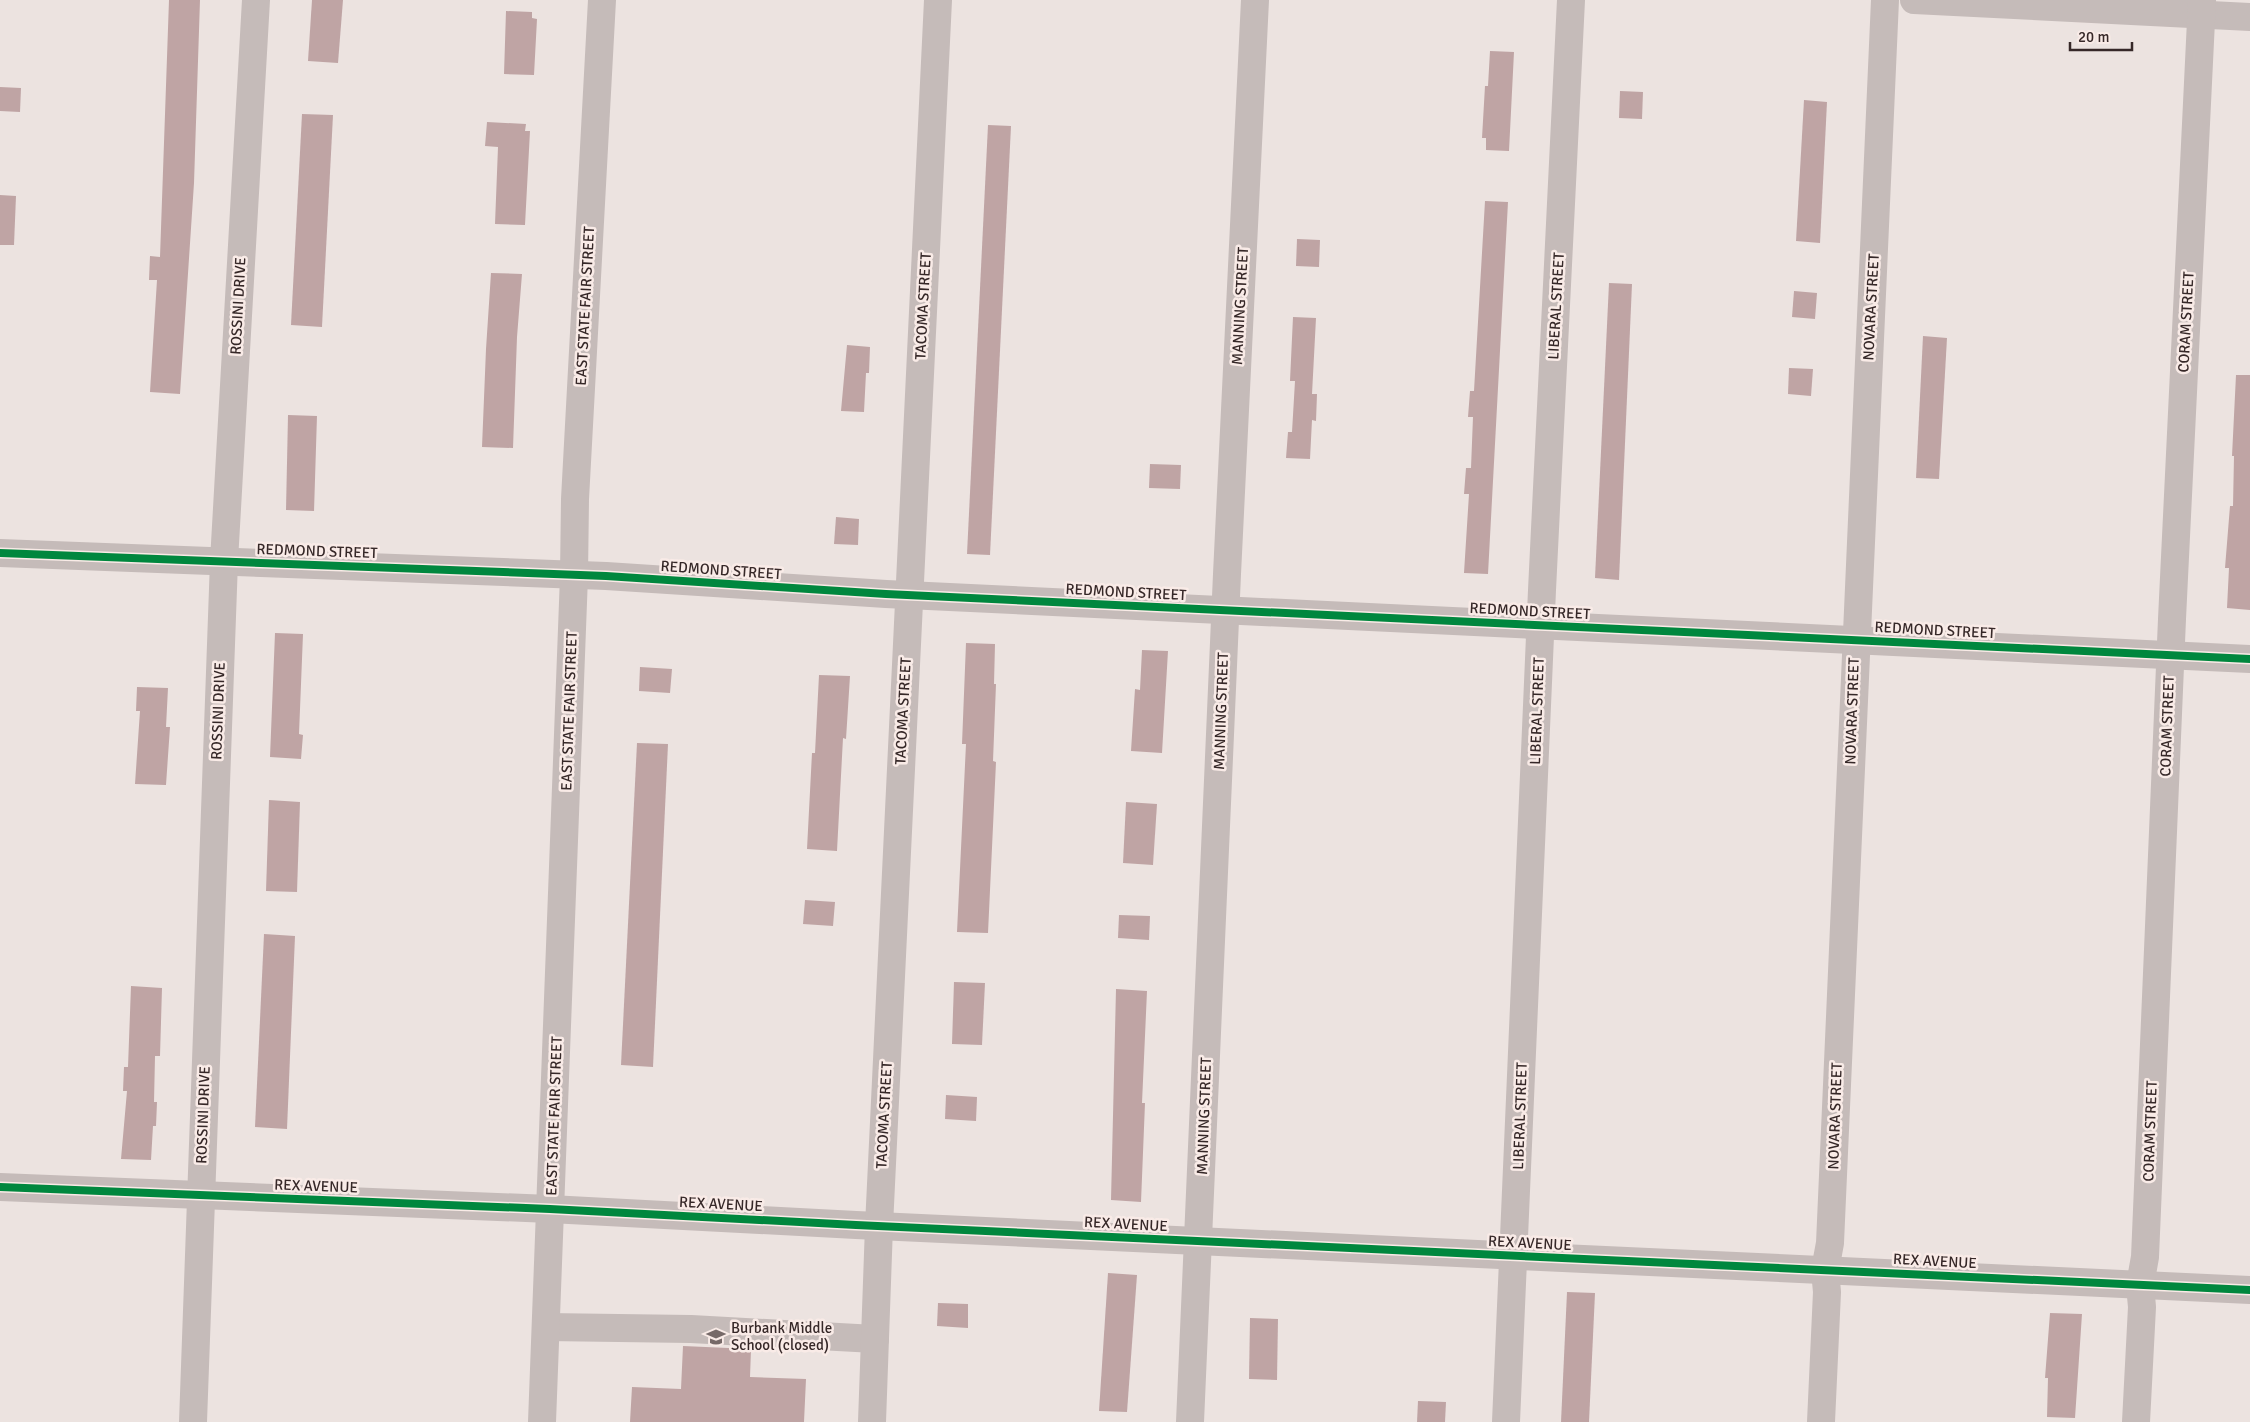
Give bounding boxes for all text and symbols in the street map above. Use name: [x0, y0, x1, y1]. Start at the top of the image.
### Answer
scale bar: [2070, 20, 2132, 52]
text: 20 m: [2078, 28, 2109, 46]
street label: EAST STATE FAIR STREET: [572, 225, 598, 386]
street label: MANNING STREET: [1228, 246, 1252, 365]
street label: TACOMA STREET: [911, 251, 935, 360]
street label: LIBERAL STREET: [1544, 251, 1568, 360]
street label: NOVARA STREET: [1859, 252, 1883, 361]
street label: ROSSINI DRIVE: [226, 257, 250, 355]
street label: CORAM STREET: [2174, 270, 2198, 373]
street label: REDMOND STREET: [256, 540, 378, 562]
street label: REDMOND STREET: [660, 557, 783, 583]
street label: REDMOND STREET: [1065, 580, 1188, 604]
street label: REDMOND STREET: [1469, 599, 1592, 623]
street label: REDMOND STREET: [1874, 618, 1997, 642]
street label: EAST STATE FAIR STREET: [557, 630, 581, 791]
street label: MANNING STREET: [1210, 651, 1232, 770]
street label: TACOMA STREET: [891, 656, 915, 765]
street label: LIBERAL STREET: [1526, 656, 1548, 765]
street label: NOVARA STREET: [1841, 657, 1863, 765]
street label: ROSSINI DRIVE: [207, 662, 229, 760]
street label: CORAM STREET: [2156, 675, 2178, 777]
street label: EAST STATE FAIR STREET: [542, 1035, 566, 1196]
street label: MANNING STREET: [1193, 1056, 1215, 1175]
street label: TACOMA STREET: [872, 1060, 896, 1169]
street label: LIBERAL STREET: [1509, 1061, 1531, 1170]
street label: NOVARA STREET: [1824, 1062, 1846, 1170]
street label: ROSSINI DRIVE: [192, 1066, 214, 1164]
street label: CORAM STREET: [2139, 1080, 2161, 1182]
street label: REX AVENUE: [274, 1176, 358, 1196]
street label: REX AVENUE: [679, 1193, 763, 1215]
street label: REX AVENUE: [1084, 1213, 1168, 1235]
street label: REX AVENUE: [1488, 1232, 1572, 1254]
street label: REX AVENUE: [1893, 1250, 1977, 1272]
place label: Burbank Middle School (closed): [731, 1319, 832, 1354]
school or university icon: Burbank Middle School (closed): [705, 1326, 727, 1348]

